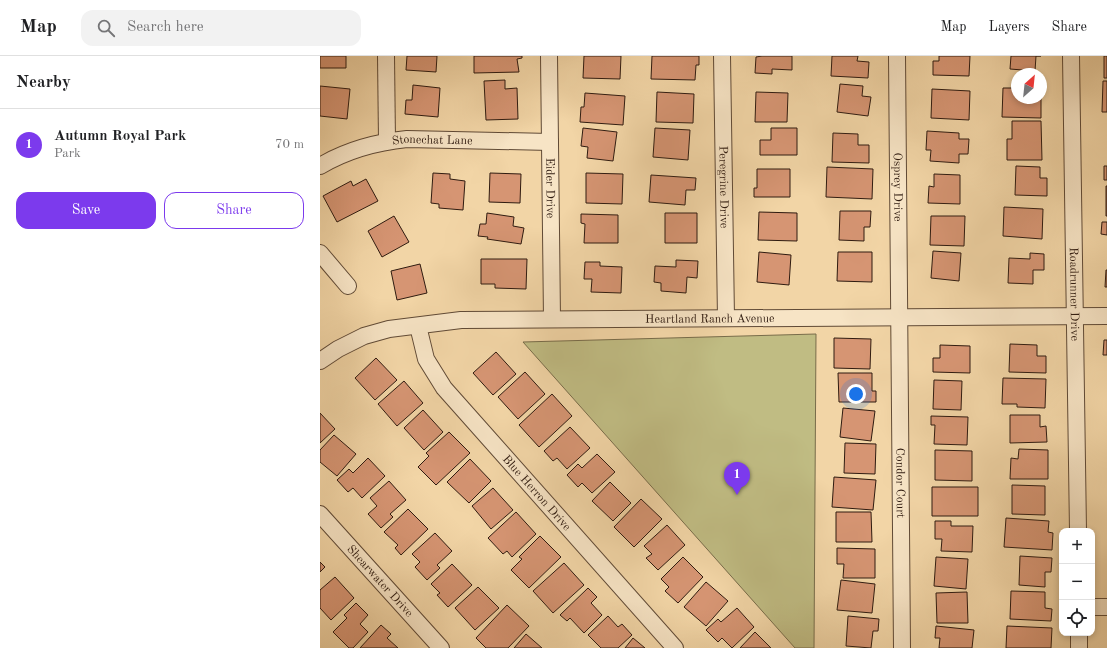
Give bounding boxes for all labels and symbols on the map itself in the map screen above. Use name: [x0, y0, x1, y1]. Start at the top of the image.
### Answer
north arrow: [1011, 68, 1047, 104]
street label: Stonechat Lane: [391, 134, 473, 148]
street label: Peregrine Drive: [716, 146, 730, 229]
street label: Osprey Drive: [891, 152, 903, 222]
street label: Eider Drive: [543, 158, 556, 219]
street label: Roadrunner Drive: [1067, 247, 1080, 341]
street label: Heartland Ranch Avenue: [645, 313, 775, 326]
your location: [846, 384, 866, 404]
street label: Condor Court: [893, 448, 906, 518]
street label: Blue Herron Drive: [500, 453, 573, 534]
pin: 1: [724, 462, 750, 495]
street label: Shearwater Drive: [344, 543, 415, 620]

